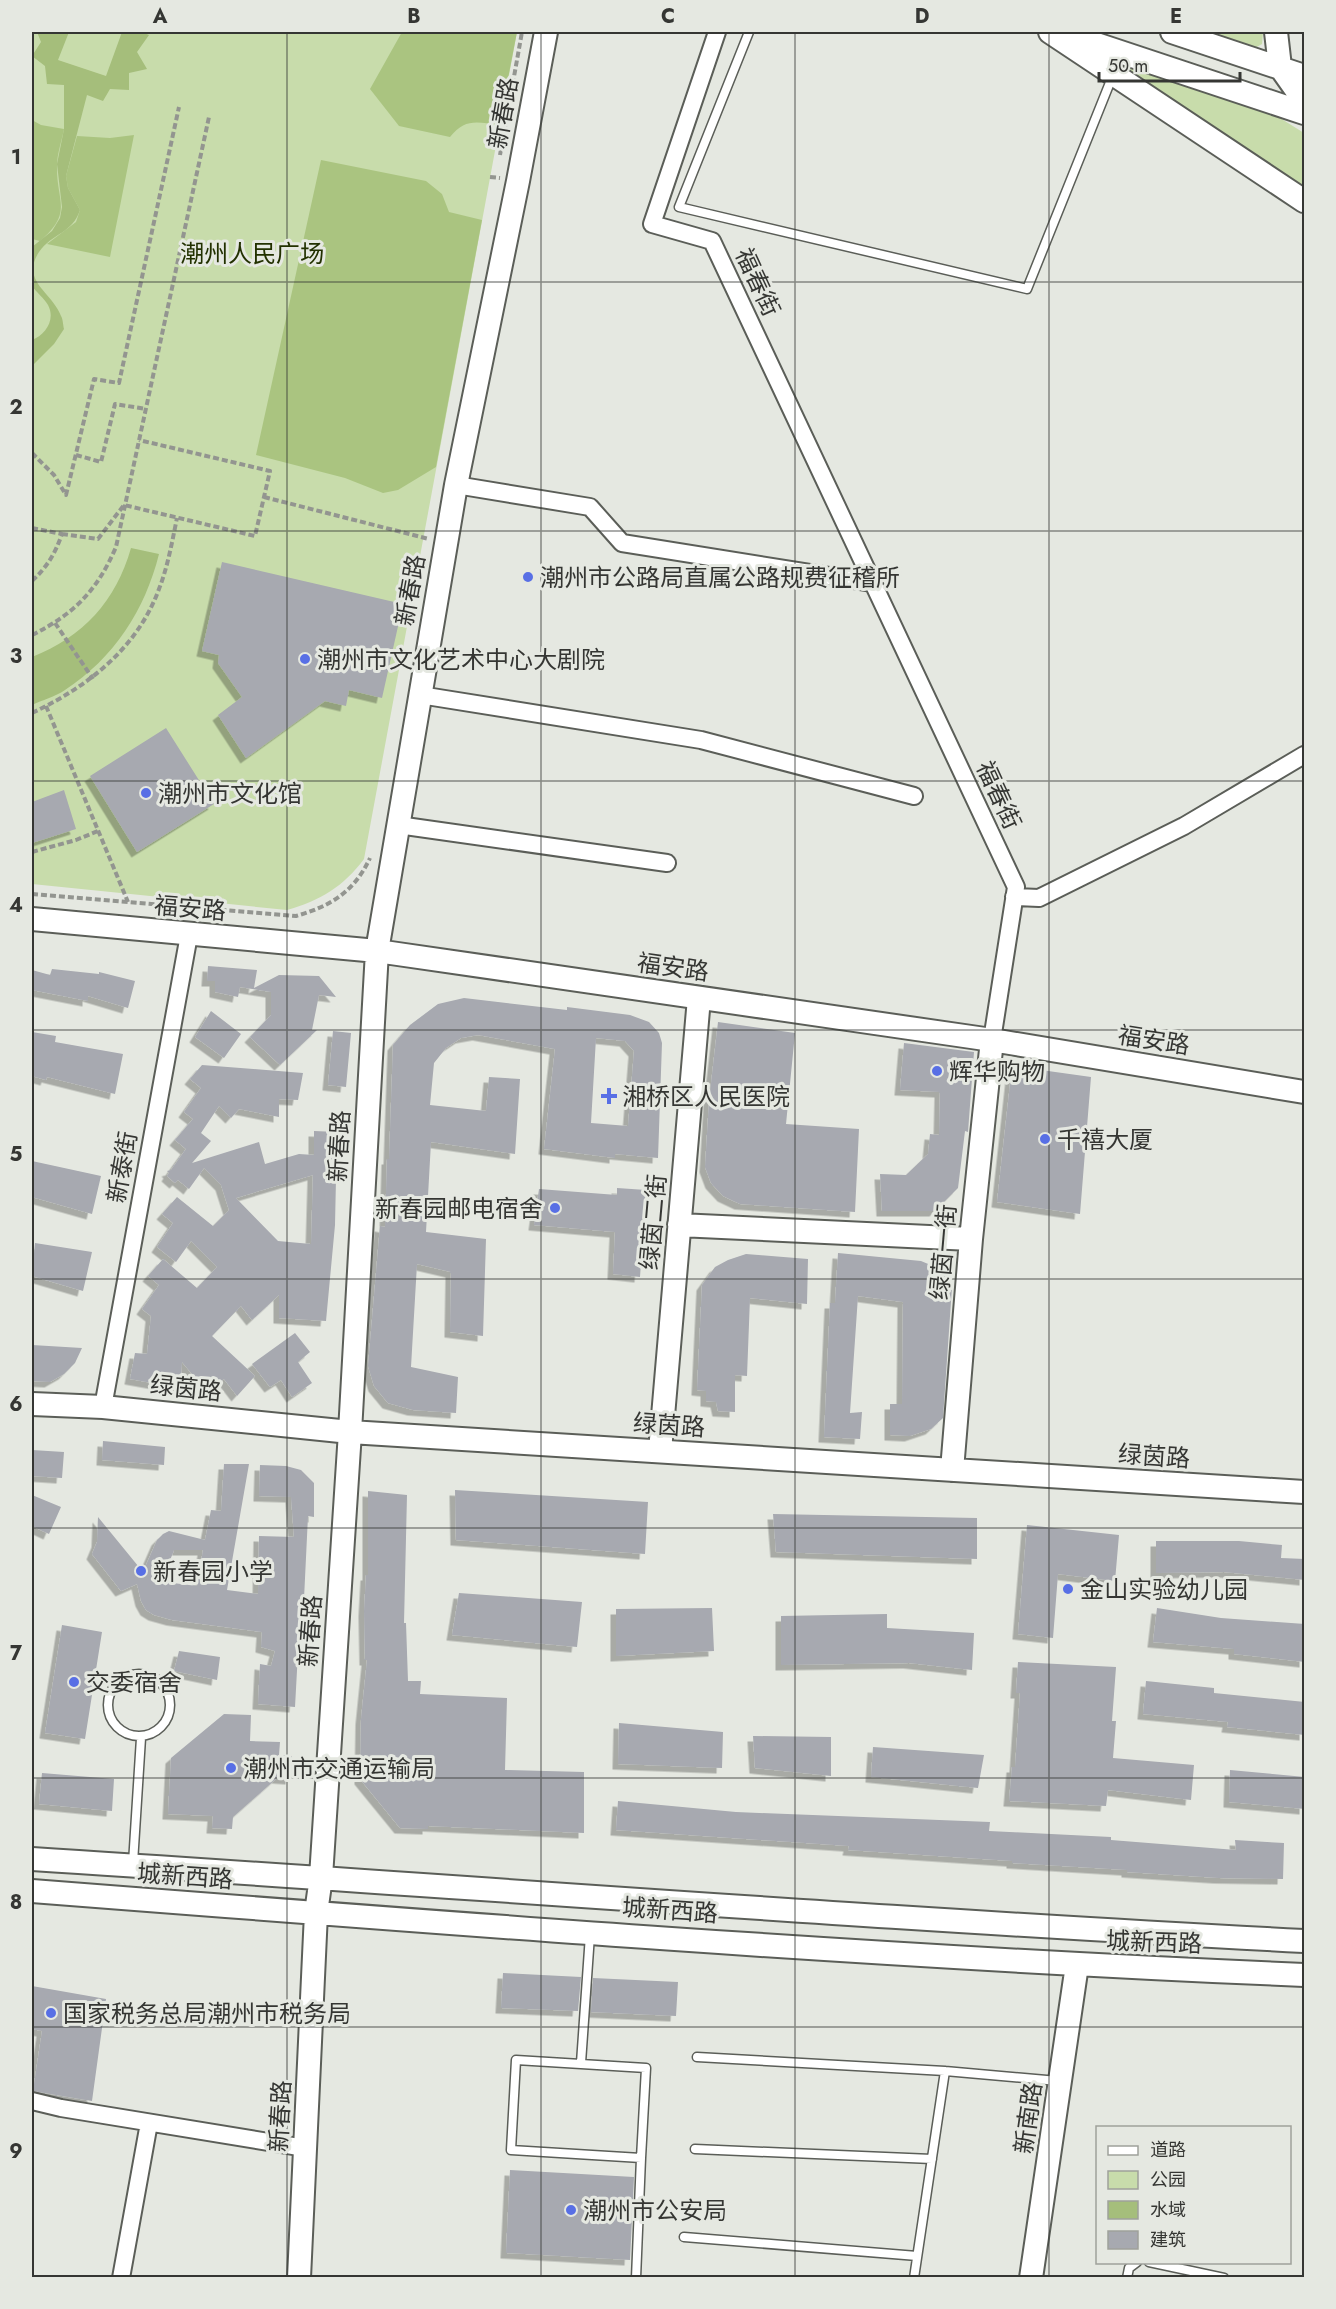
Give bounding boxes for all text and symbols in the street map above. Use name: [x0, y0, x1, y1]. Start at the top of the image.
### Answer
text: A: [152, 2, 168, 31]
text: B: [407, 2, 421, 31]
text: C: [661, 2, 675, 31]
text: D: [915, 2, 929, 31]
text: E: [1170, 2, 1182, 31]
scale bar: [1099, 45, 1240, 83]
text: 50 m: [1108, 53, 1148, 79]
street label: 新春路: [480, 75, 526, 151]
text: 1: [11, 143, 21, 172]
park label: 潮州人民广场: [180, 236, 324, 271]
street label: 福春街: [727, 242, 789, 322]
text: 2: [9, 393, 23, 422]
street label: 新春路: [387, 552, 433, 628]
place label: 潮州市公路局直属公路规费征稽所: [540, 560, 900, 595]
marker: 潮州市公路局直属公路规费征稽所: [521, 570, 535, 584]
text: 3: [10, 642, 22, 671]
place label: 潮州市文化艺术中心大剧院: [317, 642, 605, 677]
marker: 潮州市文化艺术中心大剧院: [298, 652, 312, 666]
street label: 福春街: [968, 755, 1030, 835]
place label: 潮州市文化馆: [158, 776, 302, 811]
marker: 潮州市文化馆: [139, 786, 153, 800]
street label: 福安路: [153, 887, 227, 929]
text: 4: [9, 891, 23, 920]
street label: 福安路: [635, 945, 711, 989]
street label: 福安路: [1116, 1017, 1192, 1063]
place label: 辉华购物: [949, 1054, 1045, 1089]
marker: 辉华购物: [930, 1064, 944, 1078]
place label: 湘桥区人民医院: [622, 1079, 790, 1114]
marker: 湘桥区人民医院: [600, 1087, 618, 1105]
street label: 新春路: [320, 1109, 358, 1183]
place label: 千禧大厦: [1057, 1122, 1153, 1157]
street label: 新泰街: [99, 1129, 145, 1205]
marker: 千禧大厦: [1038, 1132, 1052, 1146]
text: 5: [10, 1140, 23, 1169]
street label: 绿茵二街: [631, 1173, 675, 1271]
place label: 新春园邮电宿舍: [375, 1191, 543, 1226]
marker: 新春园邮电宿舍: [548, 1201, 562, 1215]
street label: 绿茵一街: [921, 1203, 965, 1301]
street label: 绿茵路: [148, 1367, 224, 1409]
text: 6: [9, 1390, 23, 1419]
street label: 绿茵路: [632, 1405, 706, 1445]
street label: 绿茵路: [1117, 1436, 1191, 1476]
place label: 新春园小学: [153, 1554, 273, 1589]
marker: 新春园小学: [134, 1564, 148, 1578]
place label: 金山实验幼儿园: [1080, 1572, 1248, 1607]
marker: 金山实验幼儿园: [1061, 1582, 1075, 1596]
street label: 新春路: [290, 1594, 330, 1668]
text: 7: [10, 1639, 23, 1668]
place label: 交委宿舍: [86, 1665, 182, 1700]
marker: 交委宿舍: [67, 1675, 81, 1689]
place label: 潮州市交通运输局: [243, 1751, 435, 1786]
marker: 潮州市交通运输局: [224, 1761, 238, 1775]
street label: 城新西路: [136, 1855, 234, 1897]
text: 8: [10, 1888, 22, 1917]
street label: 城新西路: [621, 1889, 719, 1931]
street label: 城新西路: [1105, 1923, 1203, 1961]
place label: 国家税务总局潮州市税务局: [63, 1996, 351, 2031]
marker: 国家税务总局潮州市税务局: [44, 2006, 58, 2020]
street label: 新春路: [261, 2079, 299, 2153]
street label: 新南路: [1006, 2080, 1050, 2156]
legend: [1096, 2126, 1291, 2264]
text: 9: [9, 2137, 23, 2166]
text: 道路: [1150, 2137, 1186, 2163]
text: 公园: [1150, 2167, 1186, 2193]
place label: 潮州市公安局: [583, 2193, 727, 2228]
text: 水域: [1150, 2197, 1186, 2223]
marker: 潮州市公安局: [564, 2203, 578, 2217]
text: 建筑: [1150, 2227, 1186, 2253]

